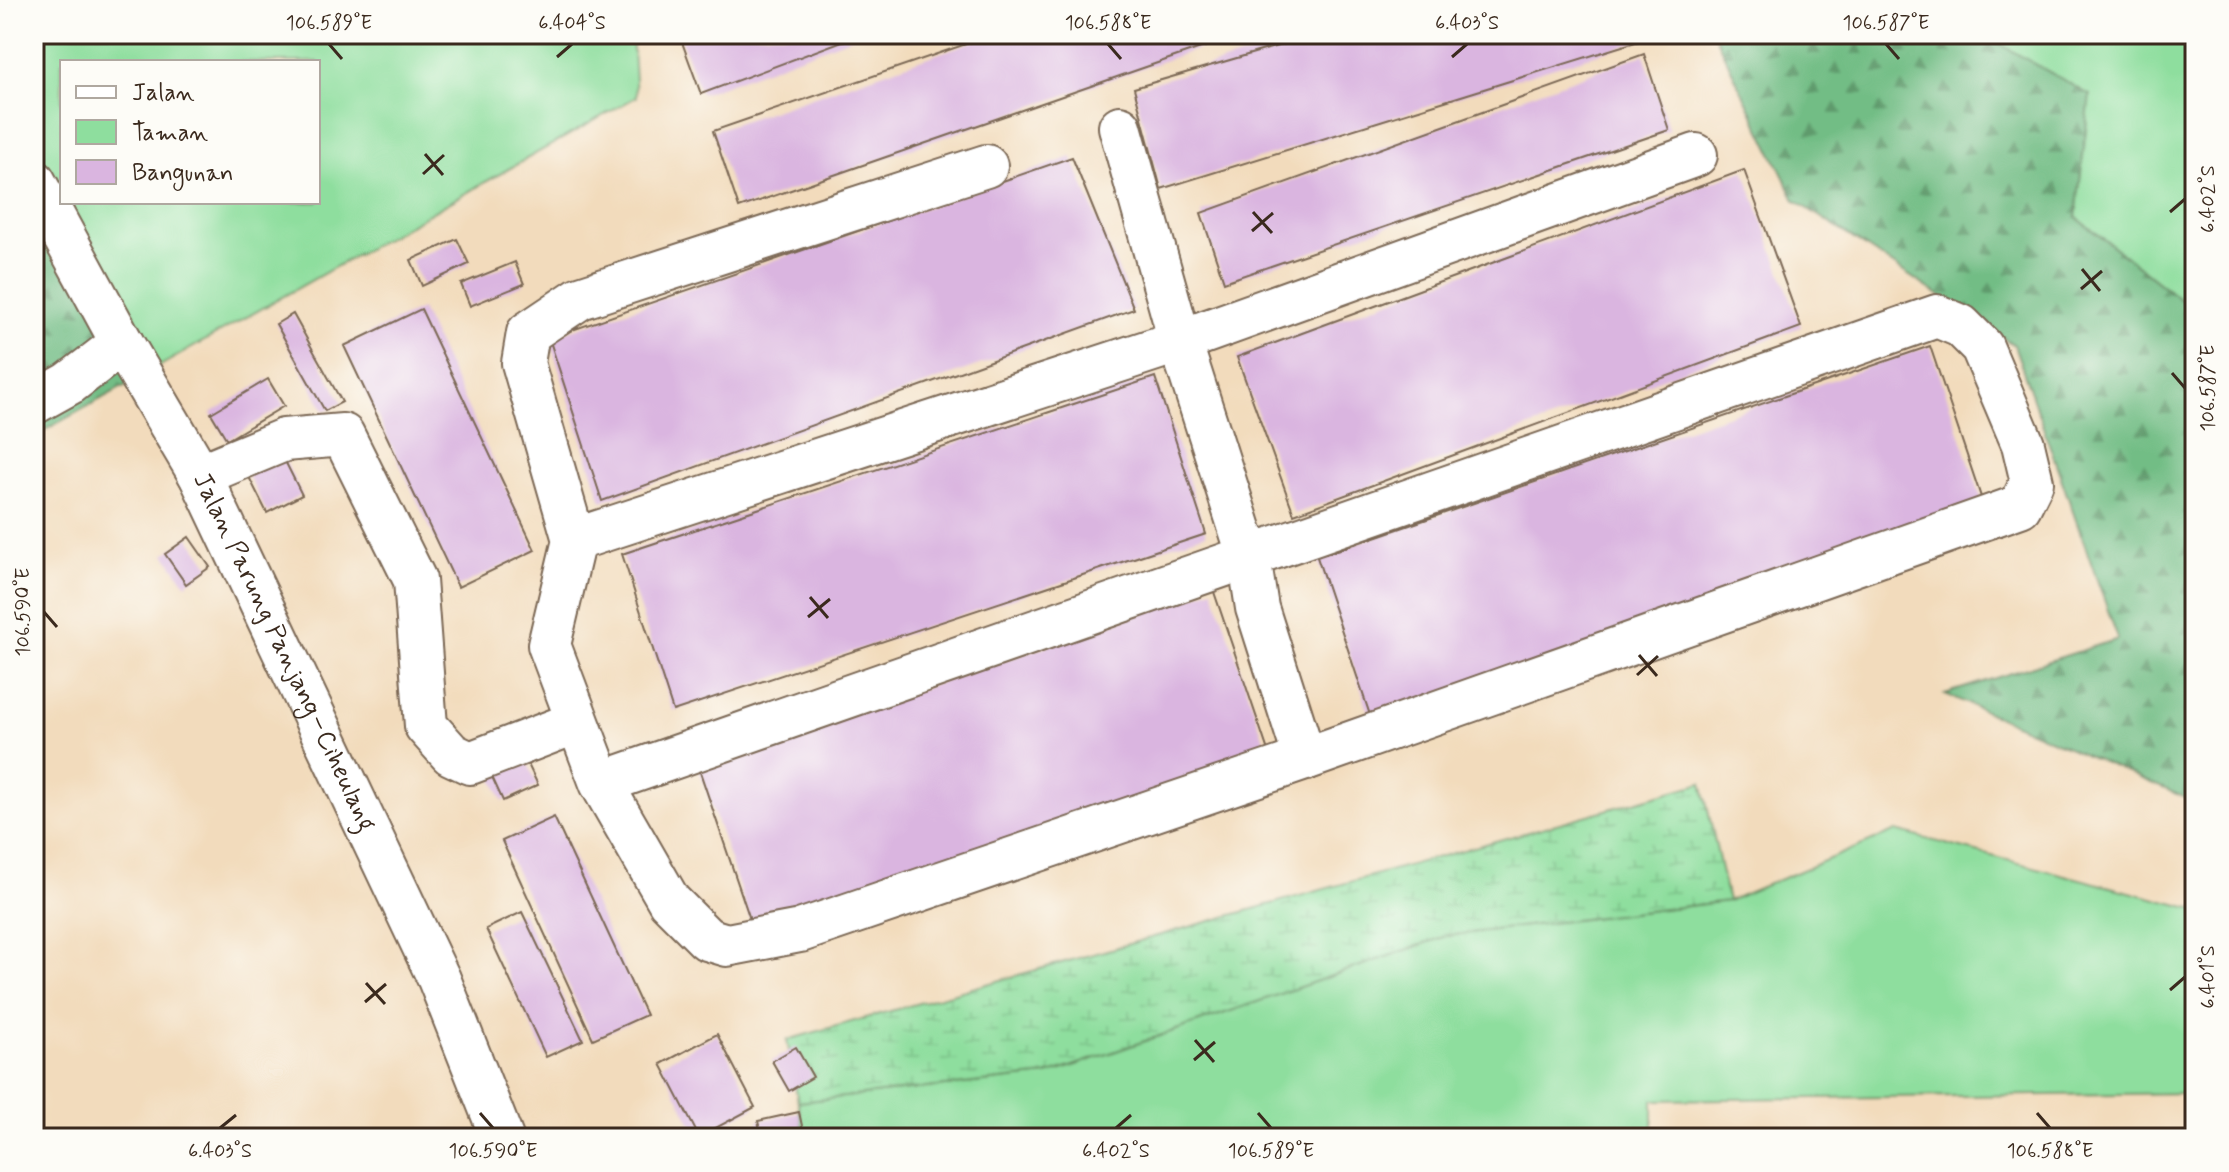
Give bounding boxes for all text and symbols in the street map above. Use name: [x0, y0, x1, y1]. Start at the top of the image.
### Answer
text: 106.589°E: [286, 10, 372, 37]
text: 6.404°S: [538, 10, 606, 37]
text: 106.588°E: [1065, 10, 1151, 37]
text: 6.403°S: [1435, 10, 1499, 37]
text: 106.587°E: [1842, 10, 1930, 37]
legend: [60, 60, 320, 204]
text: Jalan: [132, 78, 195, 109]
text: Taman: [132, 118, 208, 149]
text: Bangunan: [132, 158, 233, 191]
text: 6.402°S: [2195, 165, 2222, 233]
text: 106.587°E: [2195, 344, 2222, 432]
street label: Jalan Parung Panjang–Ciheulang: [185, 468, 384, 838]
text: 106.590°E: [10, 568, 37, 656]
text: 6.401°S: [2195, 945, 2222, 1009]
text: 6.403°S: [188, 1138, 252, 1165]
text: 106.590°E: [449, 1138, 537, 1165]
text: 6.402°S: [1082, 1138, 1150, 1165]
text: 106.589°E: [1228, 1138, 1314, 1165]
text: 106.588°E: [2007, 1138, 2093, 1165]

